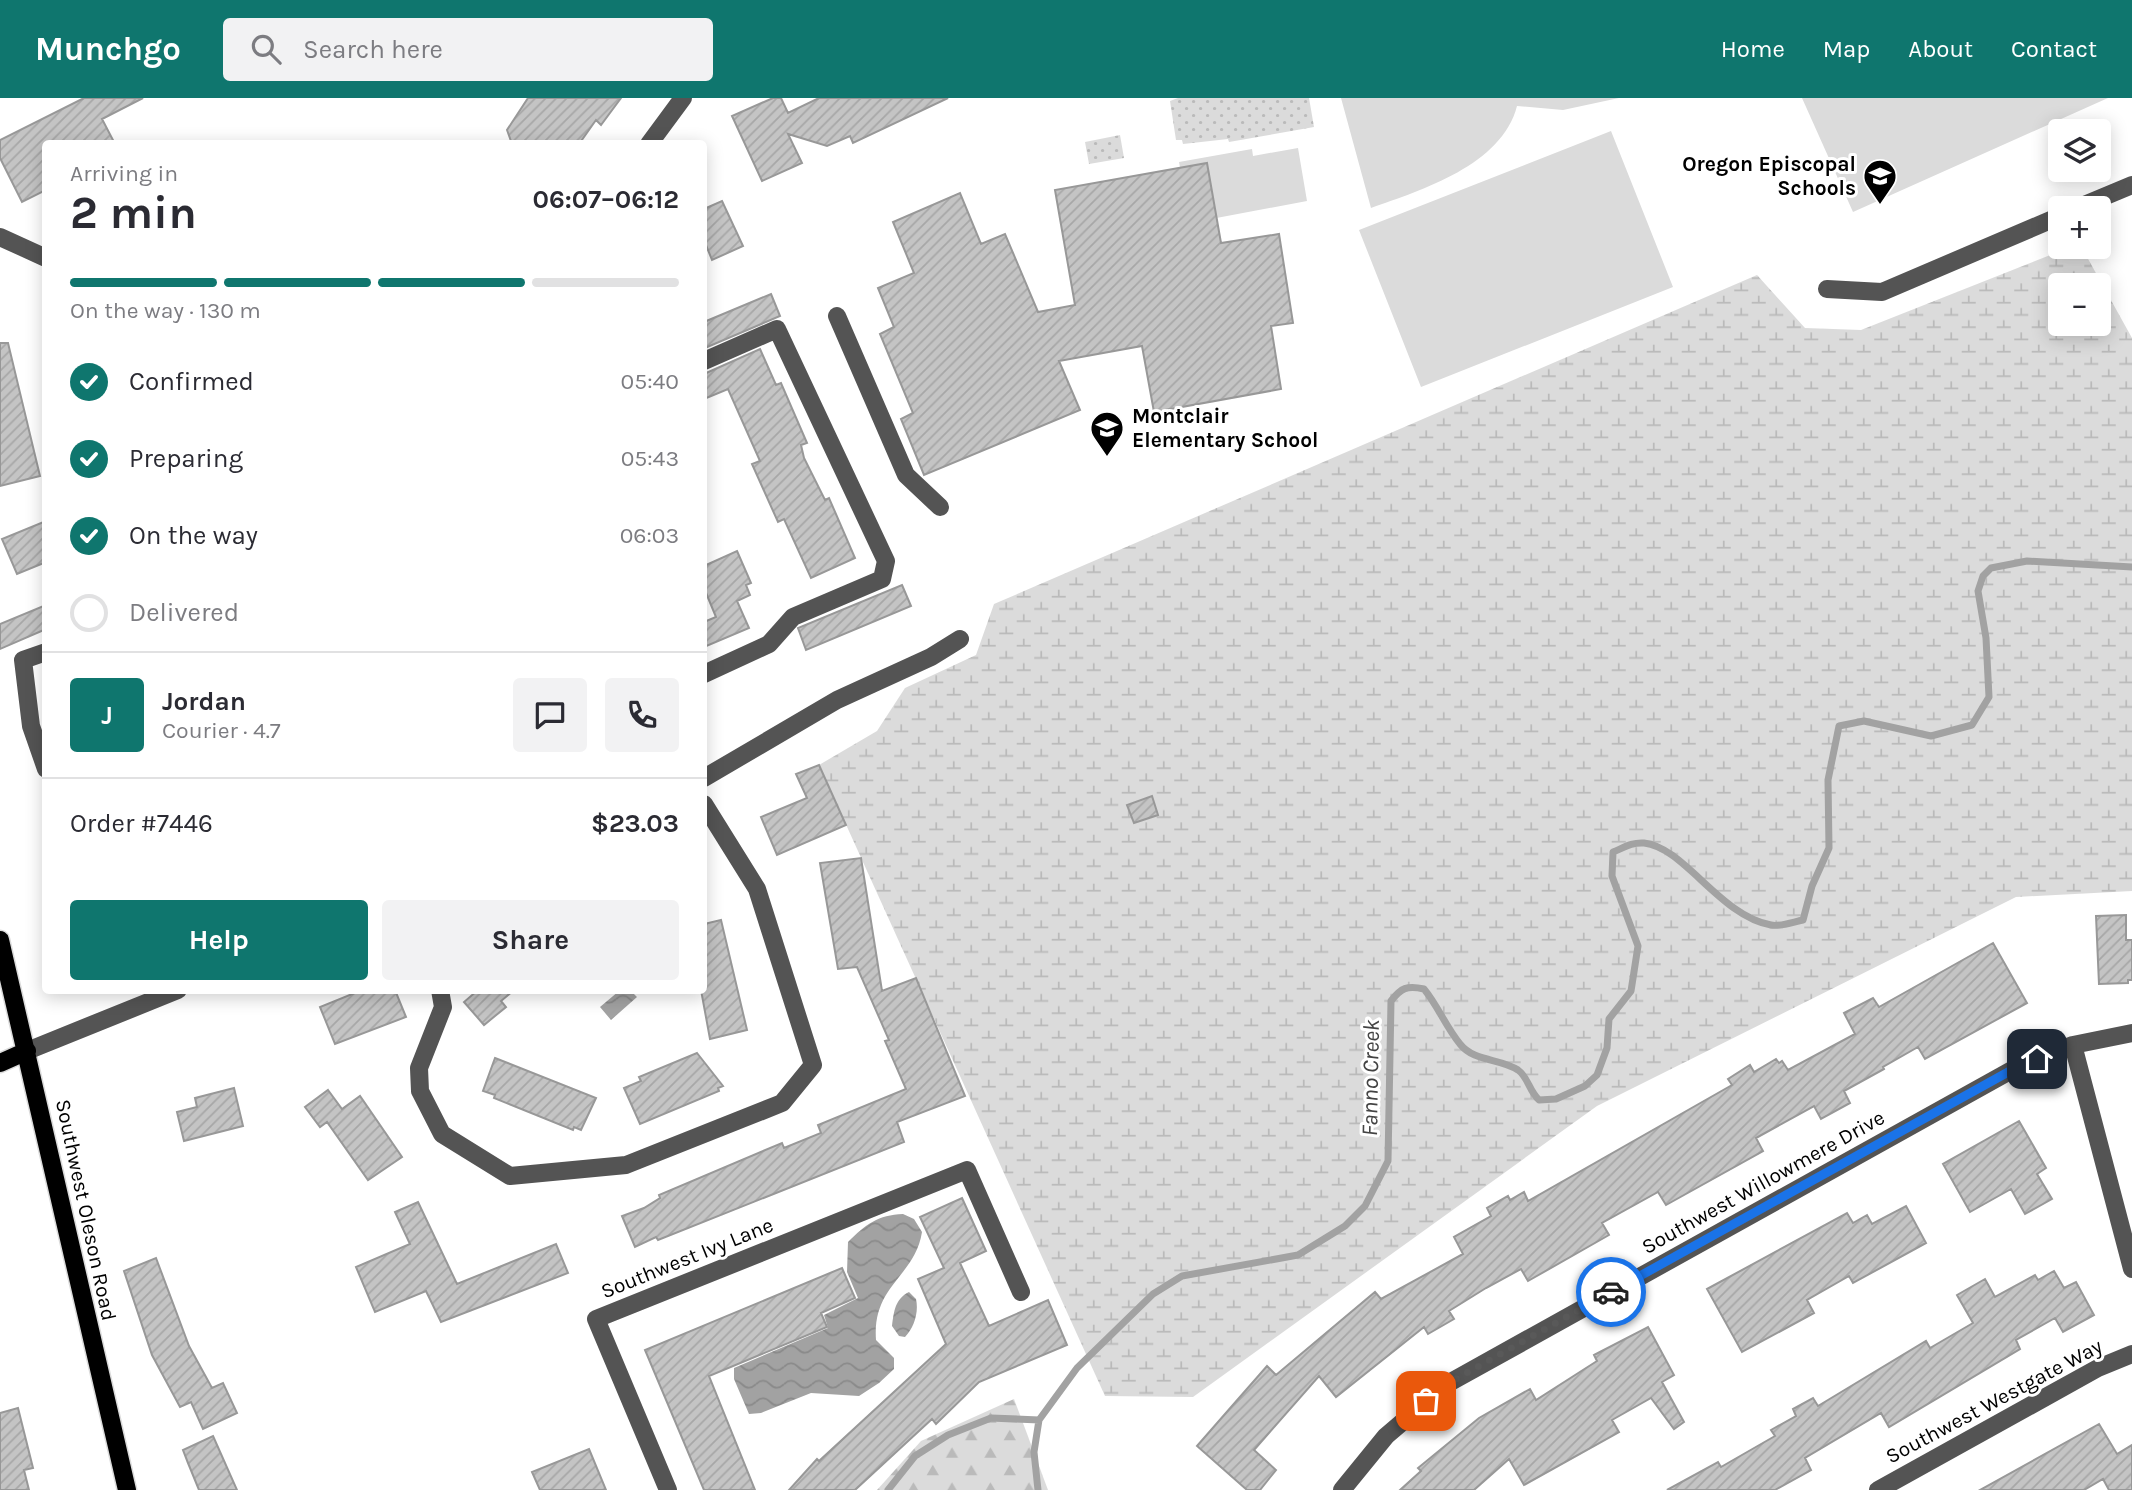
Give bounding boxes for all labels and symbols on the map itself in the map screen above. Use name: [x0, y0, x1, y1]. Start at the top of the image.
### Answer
place label: Oregon Episcopal Schools: [1682, 152, 1856, 200]
school or university icon: Oregon Episcopal Schools: [1861, 157, 1899, 206]
place label: Montclair Elementary School: [1132, 404, 1318, 452]
school or university icon: Montclair Elementary School: [1088, 409, 1126, 458]
water label: Fanno Creek: [1356, 1019, 1385, 1137]
pin: [2007, 1029, 2067, 1089]
street label: Southwest Oleson Road: [51, 1097, 121, 1323]
street label: Southwest Willowmere Drive: [1637, 1105, 1889, 1259]
street label: Southwest Ivy Lane: [597, 1213, 777, 1303]
courier: [1576, 1257, 1646, 1327]
street label: Southwest Westgate Way: [1882, 1334, 2107, 1468]
pin: [1396, 1371, 1456, 1431]

